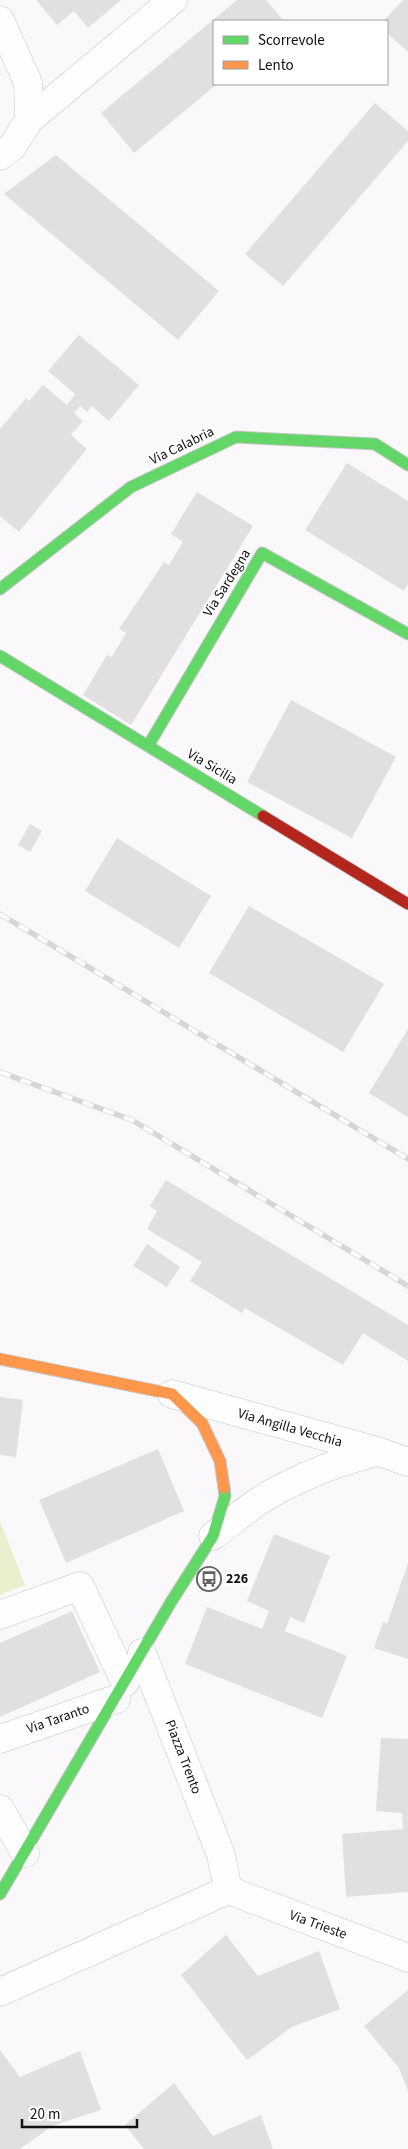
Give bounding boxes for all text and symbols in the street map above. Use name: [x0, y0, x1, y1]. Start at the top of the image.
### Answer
legend: [213, 20, 388, 85]
text: Scorrevole: [258, 30, 325, 51]
text: Lento: [258, 55, 294, 76]
street label: Via Calabria: [146, 422, 218, 470]
street label: Via Sardegna: [198, 545, 256, 621]
street label: Via Sicilia: [183, 744, 241, 790]
street label: Via Angilla Vecchia: [235, 1404, 345, 1452]
bus stop icon: 226: [196, 1566, 222, 1592]
place label: 226: [226, 1569, 248, 1589]
street label: Via Taranto: [24, 1699, 92, 1739]
street label: Piazza Trento: [160, 1717, 206, 1797]
street label: Via Trieste: [287, 1905, 350, 1945]
scale bar: [22, 2096, 138, 2128]
text: 20 m: [30, 2104, 60, 2125]

